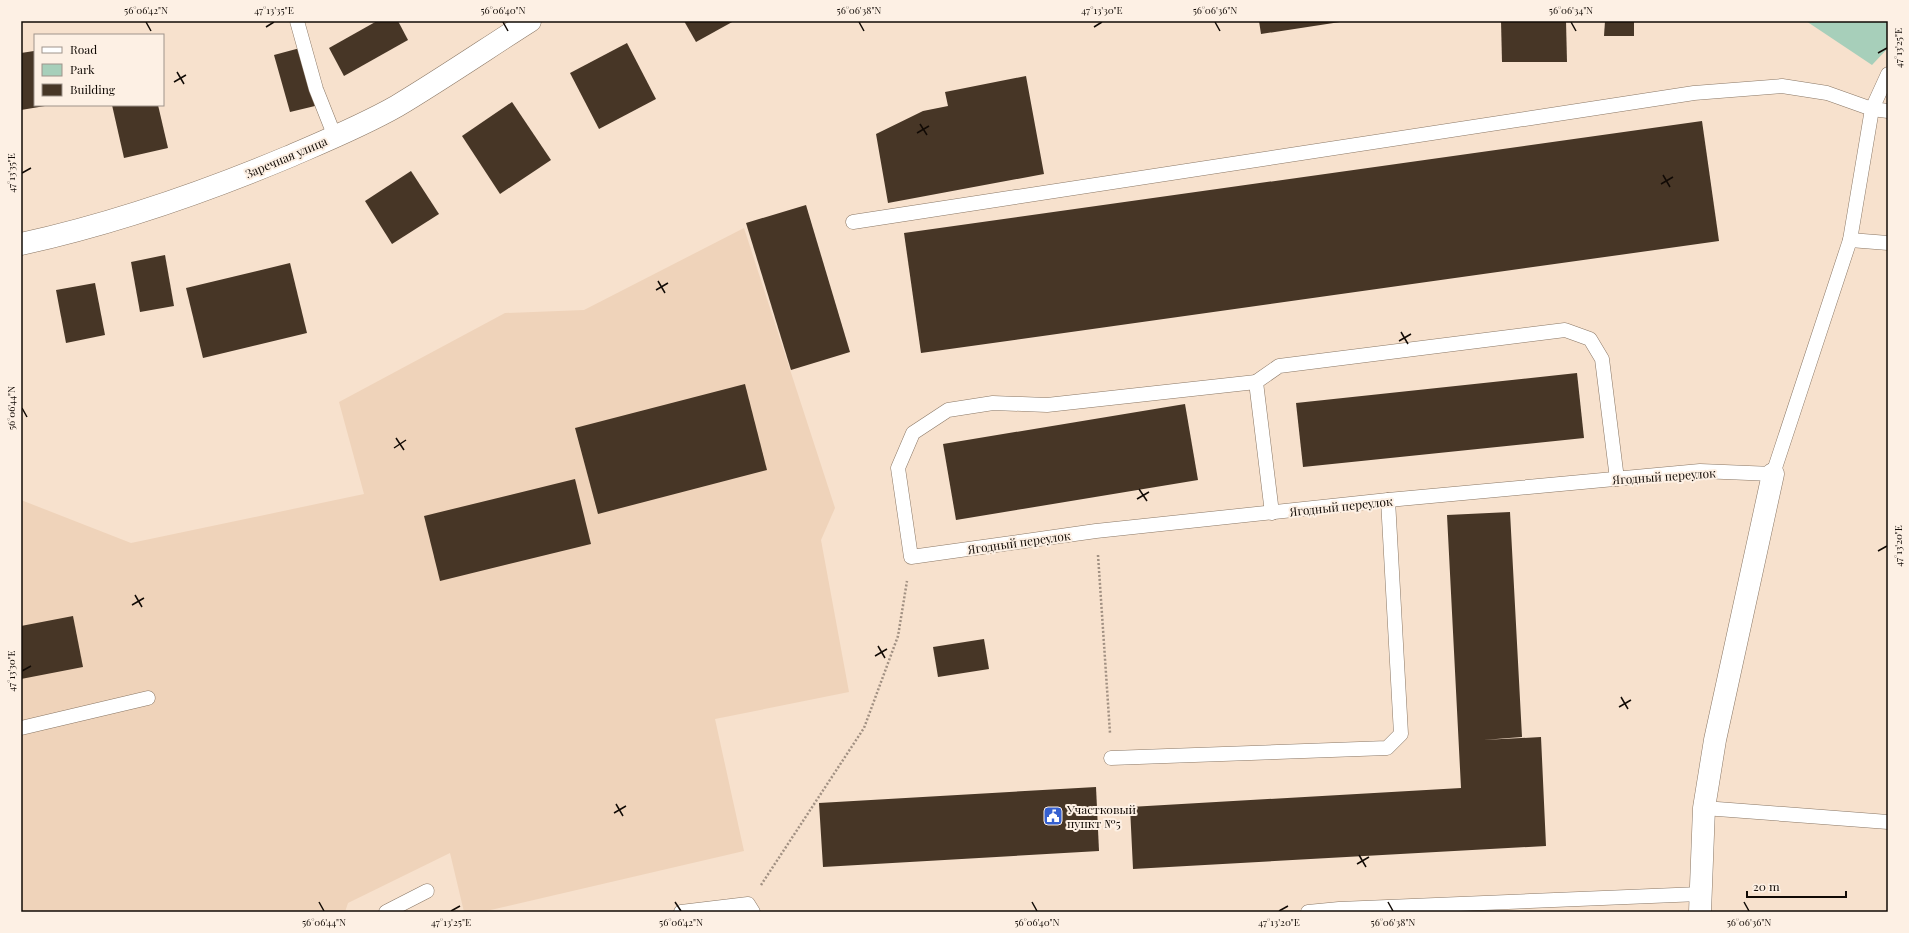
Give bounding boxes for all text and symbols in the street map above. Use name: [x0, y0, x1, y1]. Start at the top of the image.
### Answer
text: 56°06'42"N: [124, 3, 168, 17]
text: 47°13'35"E: [254, 3, 294, 17]
text: 56°06'40"N: [480, 3, 526, 17]
text: 56°06'38"N: [837, 3, 881, 17]
text: 47°13'30"E: [1081, 3, 1123, 17]
text: 56°06'36"N: [1193, 3, 1237, 17]
text: 56°06'34"N: [1549, 3, 1593, 17]
text: 47°13'25"E: [1891, 28, 1905, 68]
legend: [34, 34, 164, 106]
text: Road: [70, 41, 97, 57]
text: Park: [70, 61, 95, 77]
text: Building: [70, 81, 116, 97]
street label: Заречная улица: [243, 133, 329, 181]
text: 47°13'35"E: [4, 153, 18, 193]
text: 56°06'44"N: [4, 386, 18, 430]
street label: Ягодный переулок: [1611, 464, 1716, 488]
street label: Ягодный переулок: [1288, 493, 1394, 519]
text: 47°13'20"E: [1891, 525, 1905, 567]
street label: Ягодный переулок: [966, 527, 1072, 557]
text: 47°13'30"E: [4, 650, 18, 692]
place label: Участковый пункт №5: [1066, 801, 1137, 831]
public building icon: Участковый пункт №5: [1042, 805, 1064, 827]
scale bar: [1747, 873, 1846, 899]
text: 20 m: [1753, 878, 1780, 894]
text: 56°06'44"N: [302, 915, 346, 929]
text: 47°13'25"E: [431, 915, 471, 929]
text: 56°06'42"N: [659, 915, 703, 929]
text: 56°06'40"N: [1014, 915, 1060, 929]
text: 47°13'20"E: [1258, 915, 1300, 929]
text: 56°06'38"N: [1371, 915, 1415, 929]
text: 56°06'36"N: [1727, 915, 1771, 929]

